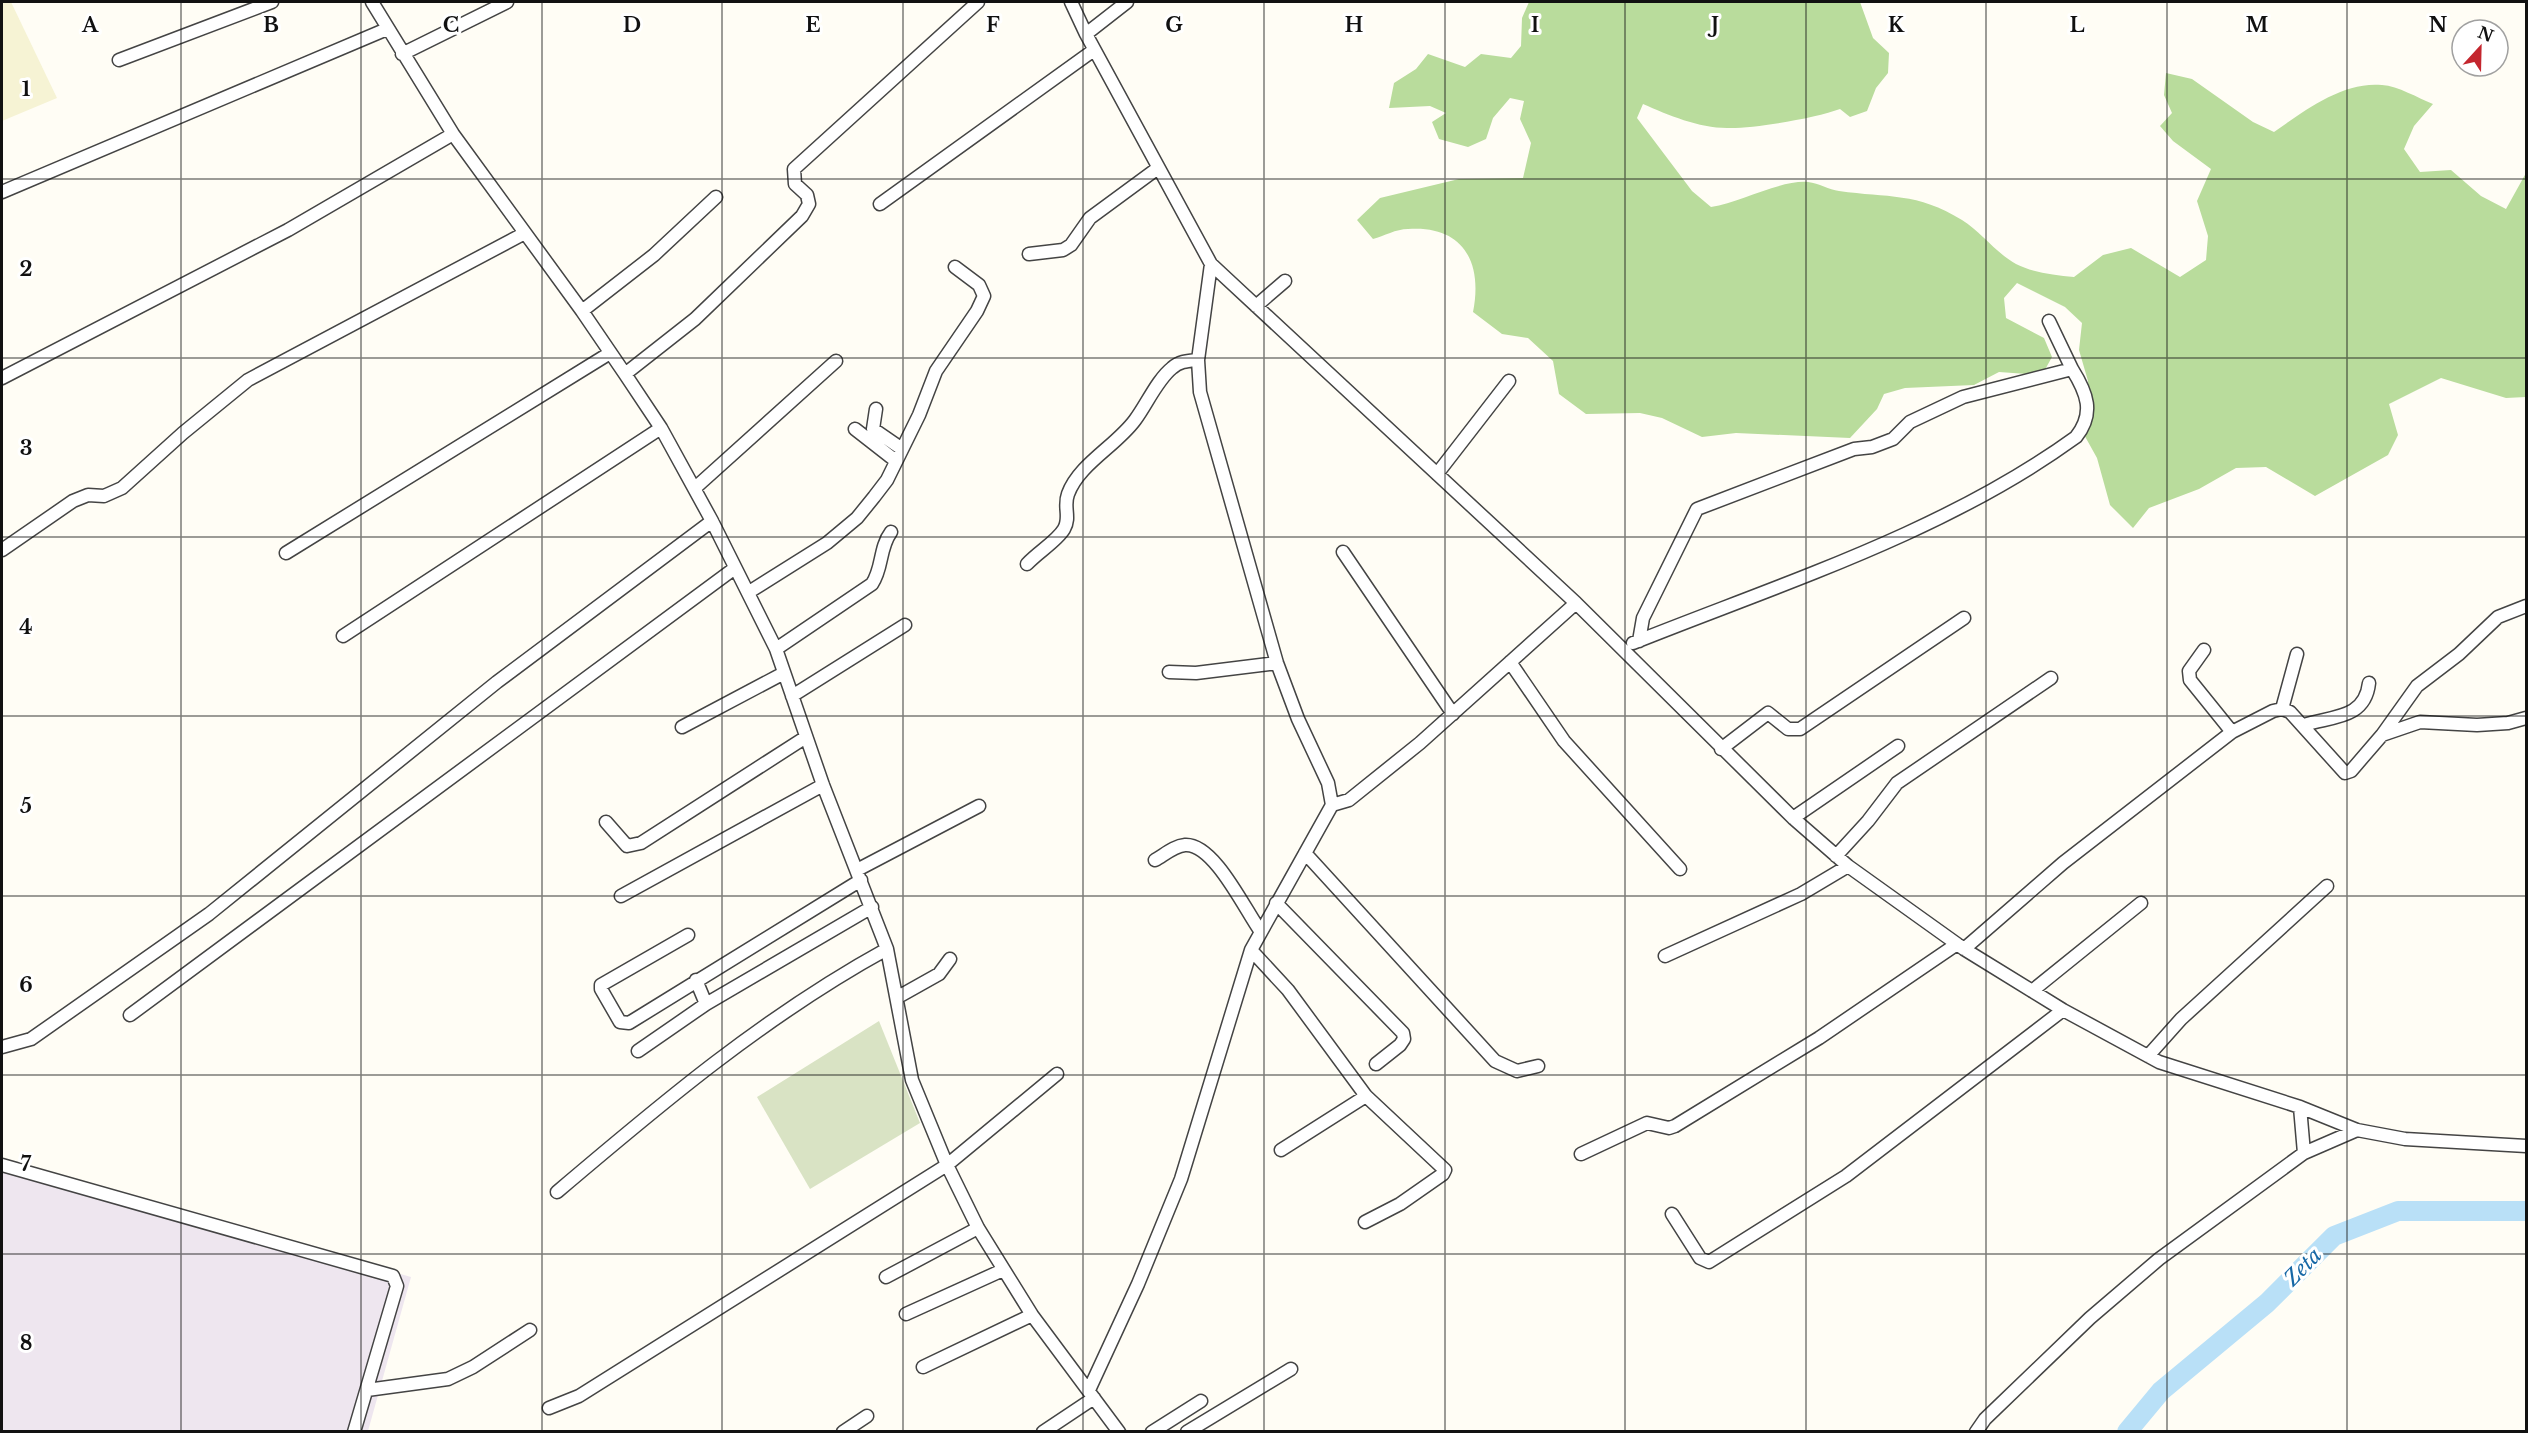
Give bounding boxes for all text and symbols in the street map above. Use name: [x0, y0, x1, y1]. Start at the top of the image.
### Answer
text: A: [81, 13, 99, 37]
text: B: [263, 13, 279, 37]
text: C: [443, 13, 459, 37]
text: D: [623, 13, 641, 37]
text: E: [805, 13, 821, 37]
text: F: [986, 13, 1000, 37]
text: G: [1165, 13, 1183, 37]
text: H: [1345, 13, 1364, 37]
text: I: [1531, 13, 1539, 37]
text: J: [1707, 13, 1719, 37]
text: K: [1888, 13, 1905, 37]
text: L: [2069, 13, 2085, 37]
text: M: [2246, 13, 2269, 37]
text: N: [2429, 13, 2448, 37]
north arrow: [2450, 18, 2510, 78]
text: N: [2475, 22, 2496, 46]
text: 1: [22, 77, 31, 101]
text: 2: [19, 257, 33, 281]
text: 3: [20, 436, 32, 460]
text: 4: [19, 615, 33, 639]
text: 5: [20, 794, 32, 818]
text: 6: [19, 973, 33, 997]
text: 7: [21, 1152, 32, 1176]
water label: Zeta: [2278, 1242, 2327, 1292]
text: 8: [20, 1331, 32, 1355]

